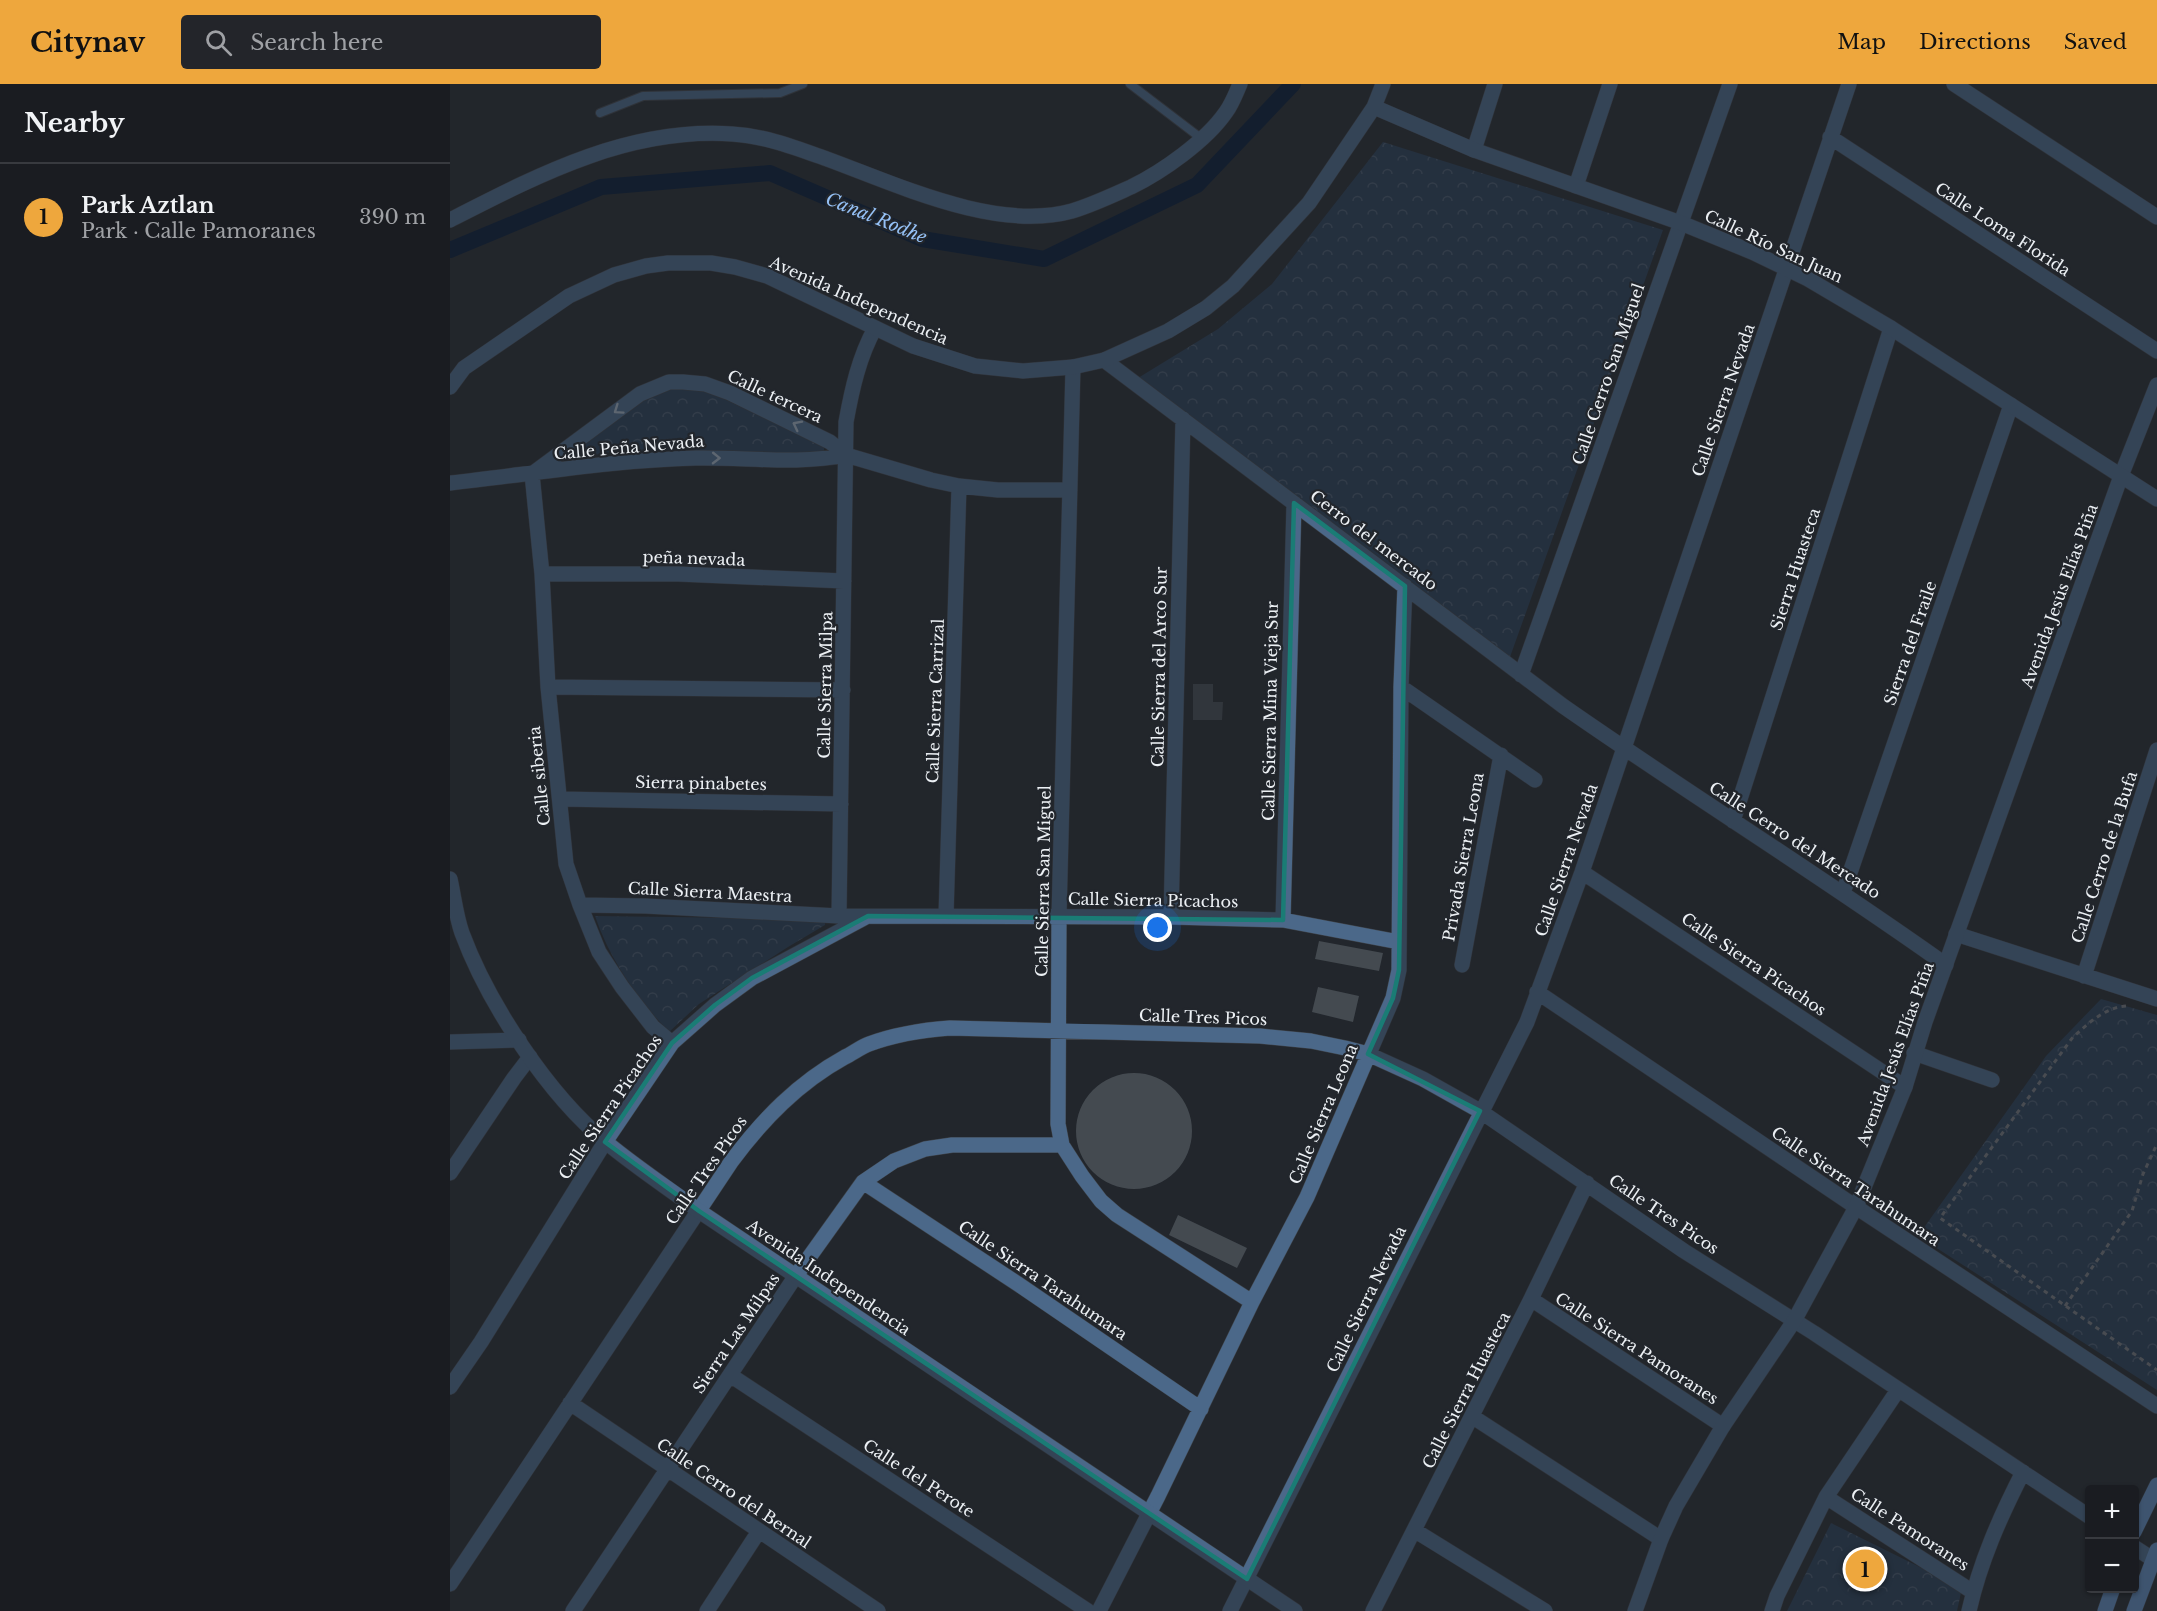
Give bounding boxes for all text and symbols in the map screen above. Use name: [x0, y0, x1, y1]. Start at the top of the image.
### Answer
search box: [181, 15, 601, 69]
text: Citynav: [30, 25, 145, 60]
icon: search: [202, 26, 235, 59]
text: Search here: [250, 29, 383, 56]
text: Map: [1837, 29, 1886, 55]
text: Directions: [1919, 29, 2031, 55]
text: Saved: [2064, 29, 2127, 55]
text: Nearby: [24, 107, 125, 139]
street label: Calle Loma Florida: [1931, 178, 2075, 280]
water label: Canal Rodhe: [822, 188, 930, 248]
text: Park Aztlan: [81, 192, 215, 219]
text: 1: [39, 205, 48, 229]
text: 390 m: [359, 205, 426, 229]
street label: Calle Río San Juan: [1702, 205, 1846, 287]
text: Park · Calle Pamoranes: [81, 219, 316, 243]
street label: Avenida Independencia: [766, 251, 951, 348]
street label: Calle Cerro San Miguel: [1568, 281, 1648, 467]
street label: Calle Sierra Nevada: [1687, 321, 1759, 479]
street label: Calle tercera: [724, 365, 826, 427]
one-way arrow: [614, 403, 625, 414]
one-way arrow: [792, 421, 803, 433]
street label: Calle Peña Nevada: [553, 430, 705, 464]
one-way arrow: [712, 452, 721, 464]
street label: Cerro del mercado: [1306, 486, 1442, 594]
street label: Avenida Jesús Elías Piña: [2016, 501, 2102, 692]
street label: Sierra Huasteca: [1766, 505, 1824, 633]
street label: peña nevada: [642, 546, 746, 570]
street label: Calle Sierra del Arco Sur: [1147, 566, 1171, 767]
street label: Sierra del Fraile: [1879, 578, 1941, 708]
street label: Calle Sierra Mina Vieja Sur: [1258, 601, 1282, 821]
street label: Calle Sierra Milpa: [814, 611, 836, 759]
street label: Calle Sierra Carrizal: [922, 618, 948, 784]
street label: Calle siberia: [524, 725, 554, 827]
street label: Calle Cerro de la Bufa: [2067, 768, 2141, 945]
street label: Privada Sierra Leona: [1438, 771, 1488, 943]
street label: Sierra pinabetes: [635, 772, 767, 794]
street label: Calle Cerro del Mercado: [1706, 777, 1884, 903]
street label: Calle Sierra Nevada: [1530, 781, 1602, 939]
street label: Calle Sierra San Miguel: [1031, 785, 1055, 977]
street label: Calle Sierra Maestra: [627, 878, 793, 906]
street label: Calle Sierra Picachos: [1068, 889, 1238, 911]
street label: Calle Sierra Picachos: [1678, 908, 1830, 1020]
your location: [1143, 913, 1172, 942]
street label: Avenida Jesús Elías Piña: [1852, 959, 1938, 1150]
street label: Calle Tres Picos: [1139, 1005, 1267, 1029]
street label: Calle Sierra Picachos: [554, 1031, 666, 1183]
street label: Calle Sierra Leona: [1284, 1041, 1362, 1187]
street label: Calle Tres Picos: [661, 1112, 751, 1228]
street label: Calle Sierra Tarahumara: [1768, 1122, 1944, 1250]
street label: Calle Tres Picos: [1605, 1170, 1723, 1258]
street label: Avenida Independencia: [743, 1214, 915, 1339]
street label: Calle Sierra Tarahumara: [955, 1216, 1131, 1344]
street label: Calle Sierra Nevada: [1322, 1222, 1410, 1375]
street label: Sierra Las Milpas: [688, 1269, 784, 1397]
street label: Calle Sierra Pamoranes: [1552, 1288, 1722, 1408]
street label: Calle Sierra Huasteca: [1418, 1308, 1514, 1472]
street label: Calle Cerro del Bernal: [653, 1434, 815, 1552]
street label: Calle del Perote: [860, 1435, 978, 1521]
street label: Calle Pamoranes: [1847, 1483, 1973, 1575]
map controls: [2085, 1485, 2139, 1593]
button: +: [2085, 1485, 2139, 1539]
button: −: [2085, 1539, 2139, 1593]
pin: 1: [1846, 1546, 1884, 1592]

